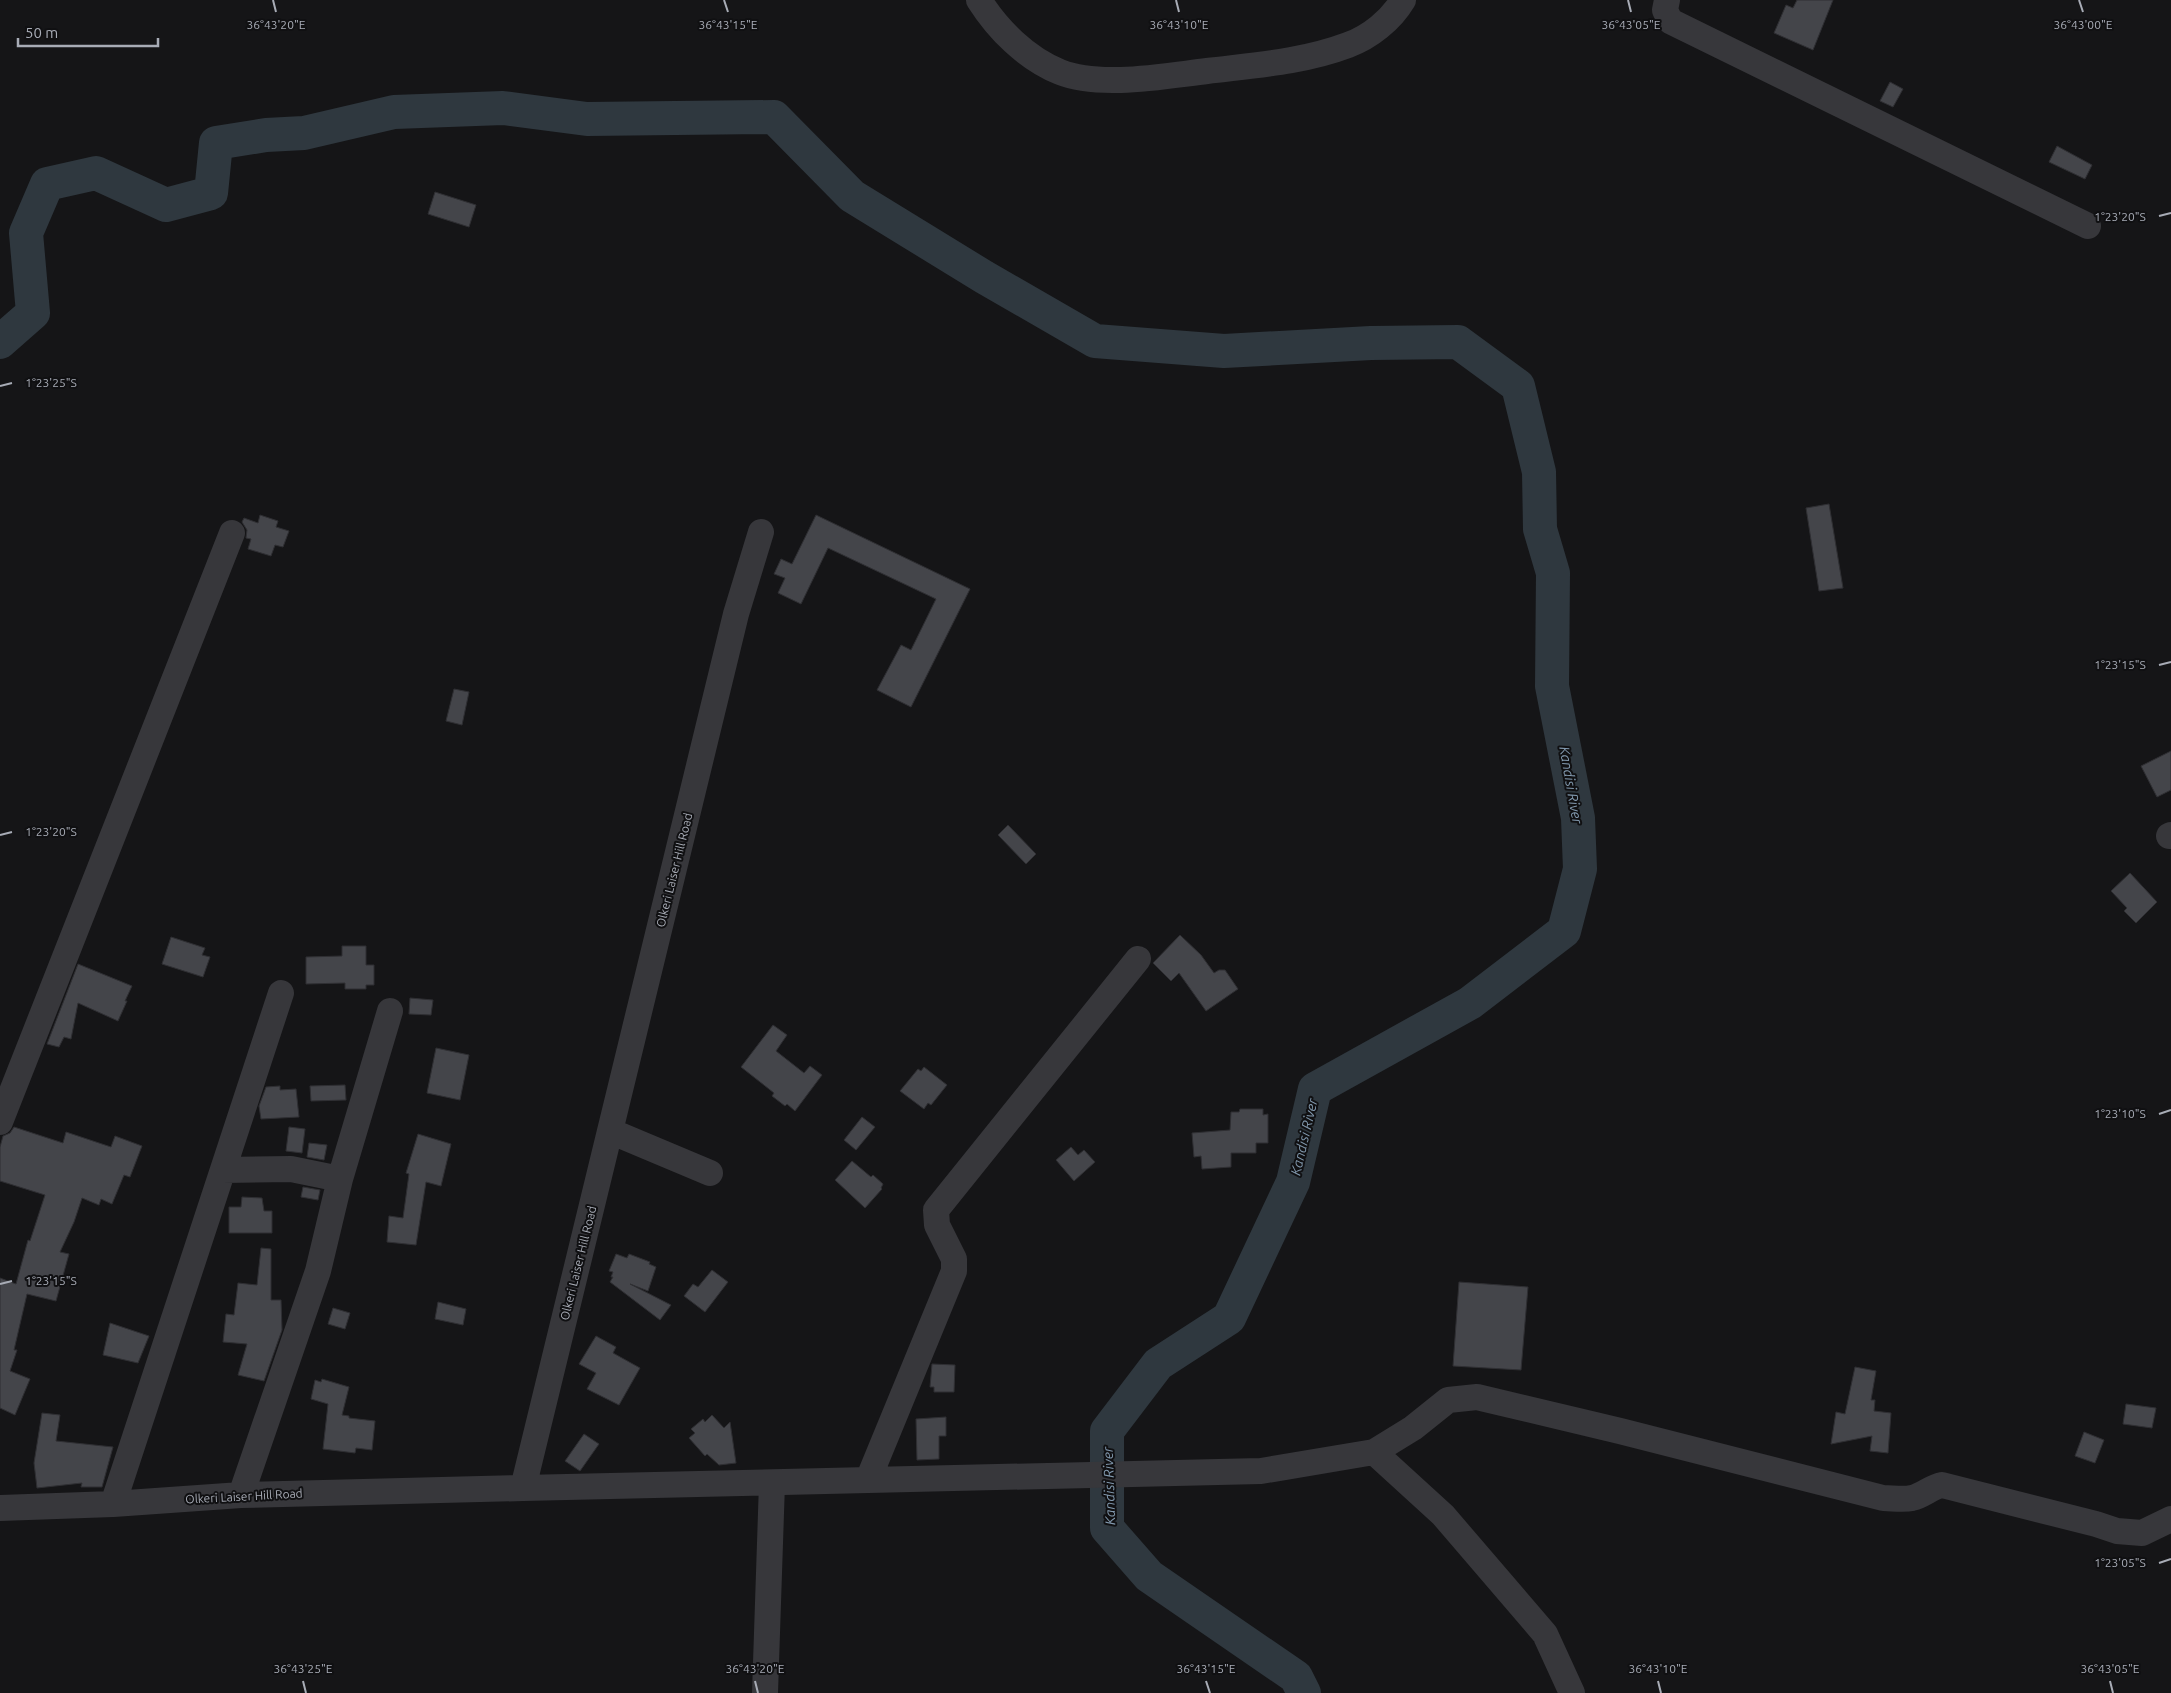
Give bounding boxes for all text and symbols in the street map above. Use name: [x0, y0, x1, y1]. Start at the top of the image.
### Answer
scale bar: [18, 15, 158, 47]
text: 36°43'20"E: [247, 18, 306, 31]
text: 36°43'15"E: [699, 18, 758, 31]
text: 36°43'10"E: [1150, 18, 1209, 31]
text: 36°43'05"E: [1602, 18, 1661, 31]
text: 36°43'00"E: [2054, 18, 2113, 31]
text: 50 m: [25, 24, 58, 41]
text: 1°23'20"S: [2094, 210, 2146, 223]
text: 1°23'25"S: [25, 376, 77, 389]
text: 1°23'15"S: [2094, 658, 2146, 671]
water label: Kandisi River: [1556, 745, 1586, 826]
street label: Olkeri Laiser Hill Road: [653, 811, 695, 929]
text: 1°23'20"S: [25, 825, 77, 838]
water label: Kandisi River: [1287, 1096, 1321, 1177]
text: 1°23'10"S: [2094, 1107, 2146, 1120]
street label: Olkeri Laiser Hill Road: [557, 1204, 599, 1322]
text: 1°23'15"S: [25, 1274, 77, 1287]
water label: Kandisi River: [1100, 1446, 1118, 1526]
street label: Olkeri Laiser Hill Road: [185, 1486, 303, 1506]
text: 1°23'05"S: [2094, 1556, 2146, 1569]
text: 36°43'25"E: [274, 1662, 333, 1675]
text: 36°43'20"E: [726, 1662, 785, 1675]
text: 36°43'15"E: [1177, 1662, 1236, 1675]
text: 36°43'10"E: [1629, 1662, 1688, 1675]
text: 36°43'05"E: [2081, 1662, 2140, 1675]

